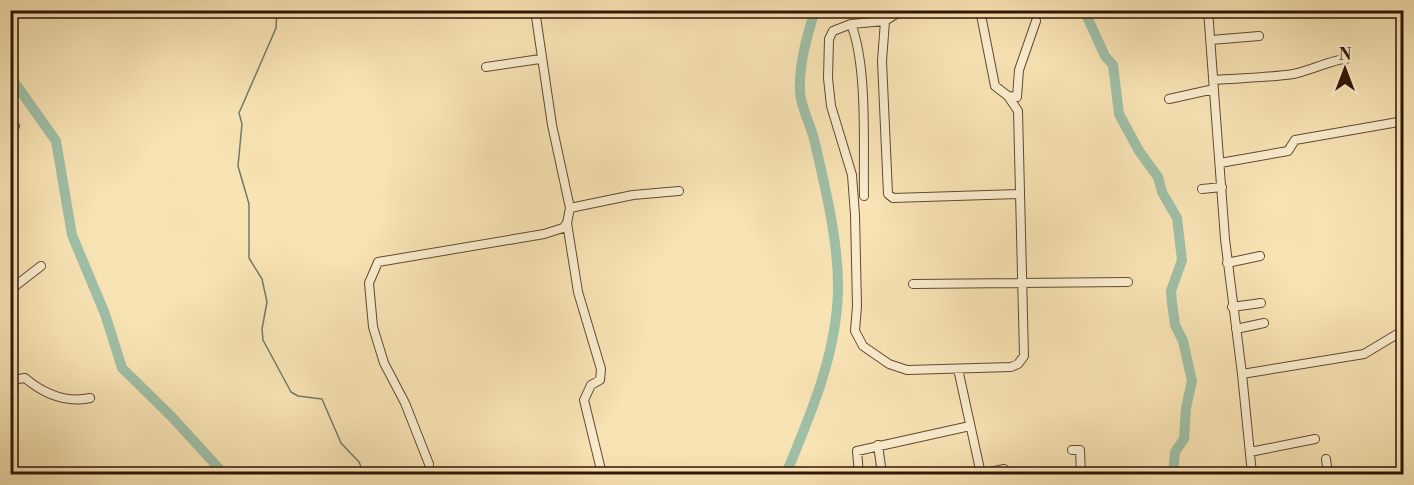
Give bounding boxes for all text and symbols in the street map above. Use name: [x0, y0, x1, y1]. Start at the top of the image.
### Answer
north arrow: [1315, 39, 1375, 99]
text: N: [1339, 45, 1352, 65]

